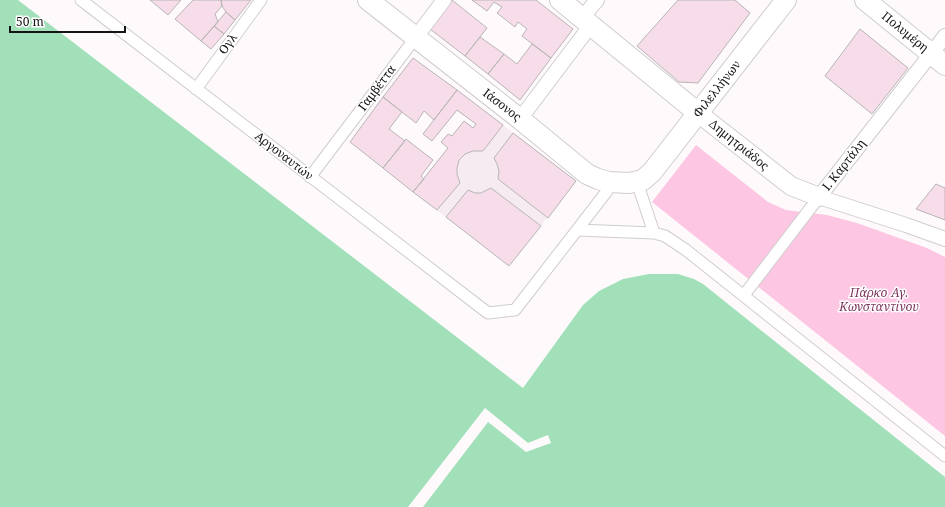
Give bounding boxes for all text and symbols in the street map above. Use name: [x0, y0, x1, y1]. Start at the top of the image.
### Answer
street label: Πολυμέρη: [878, 7, 932, 56]
scale bar: [10, 8, 125, 34]
text: 50 m: [16, 13, 44, 30]
street label: Ογλ: [214, 29, 242, 58]
street label: Φιλελλήνων: [689, 57, 744, 121]
street label: Γαμβέττα: [354, 61, 400, 114]
street label: Ιάσονος: [480, 84, 525, 125]
street label: Δημητριάδος: [706, 115, 773, 174]
street label: Αργοναυτών: [252, 127, 317, 184]
street label: Ι. Καρτάλη: [818, 135, 869, 194]
park label: Πάρκο Αγ. Κωνσταντίνου: [838, 284, 919, 315]

